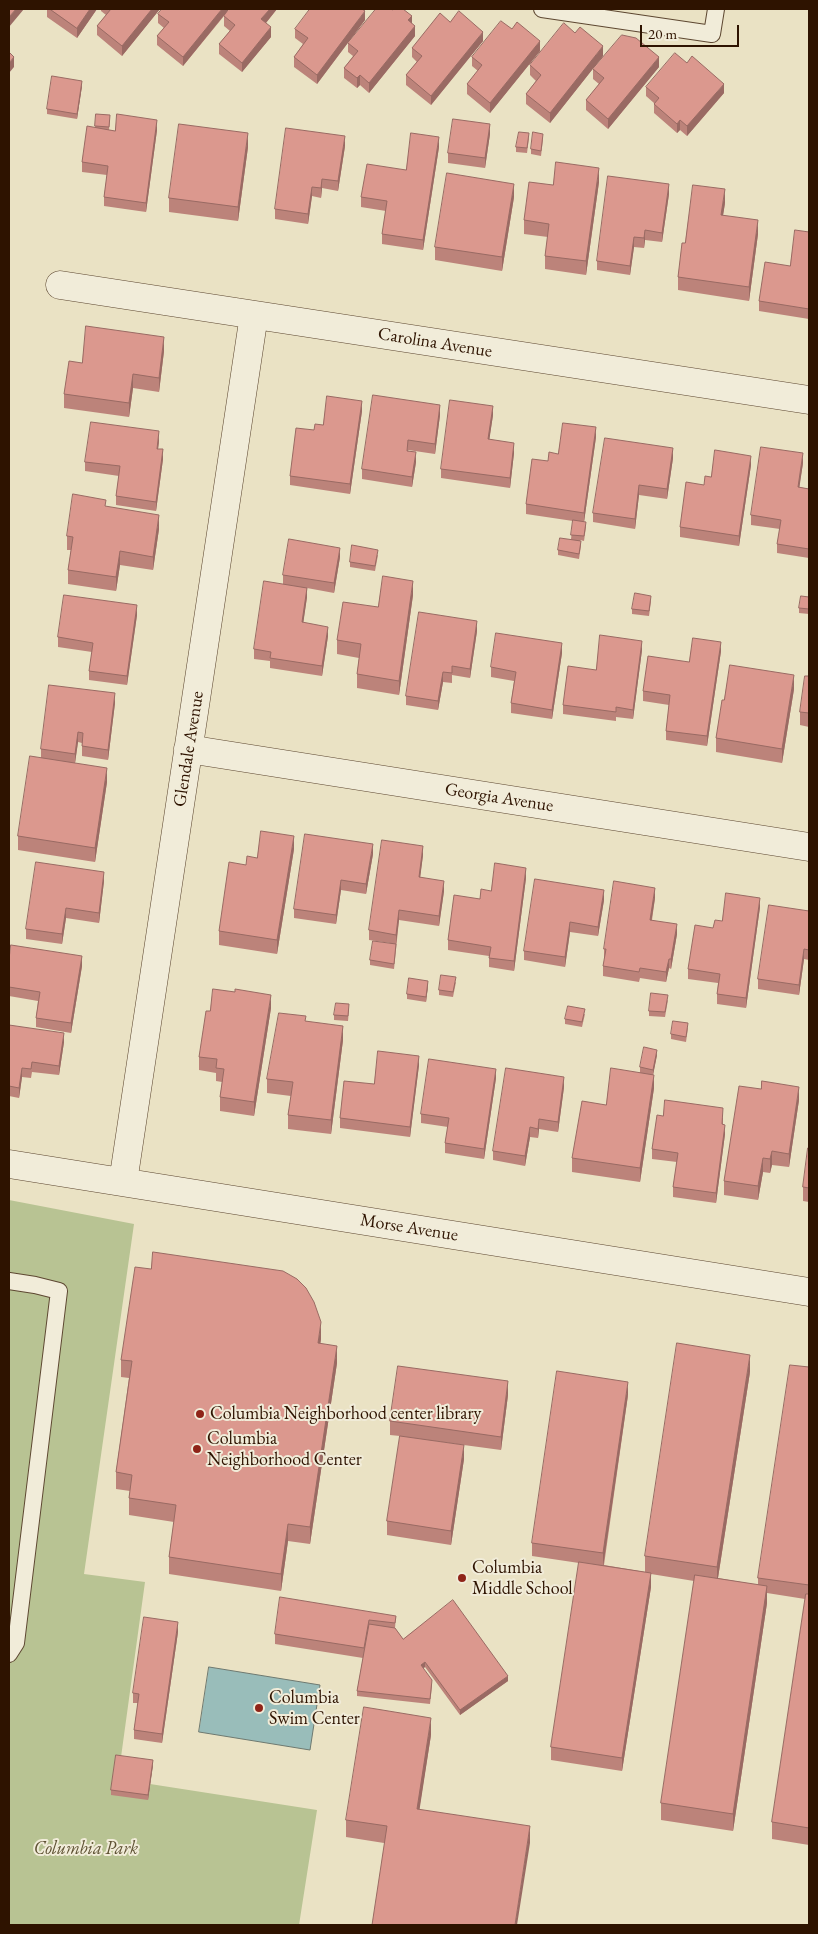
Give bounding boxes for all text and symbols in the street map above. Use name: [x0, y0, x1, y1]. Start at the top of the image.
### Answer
scale bar: [643, 15, 742, 47]
text: 20 m: [648, 24, 677, 43]
street label: Carolina Avenue: [376, 323, 494, 363]
street label: Glendale Avenue: [169, 690, 209, 808]
street label: Georgia Avenue: [443, 779, 555, 817]
street label: Morse Avenue: [358, 1210, 460, 1246]
place label: Columbia Neighborhood center library: [210, 1403, 481, 1425]
marker: Columbia Neighborhood center library: [194, 1408, 206, 1420]
place label: Columbia Neighborhood Center: [207, 1428, 362, 1470]
marker: Columbia Neighborhood Center: [191, 1443, 203, 1455]
place label: Columbia Middle School: [472, 1557, 573, 1600]
marker: Columbia Middle School: [456, 1572, 468, 1584]
place label: Columbia Swim Center: [269, 1687, 360, 1730]
marker: Columbia Swim Center: [253, 1702, 265, 1714]
park label: Columbia Park: [34, 1838, 138, 1860]

